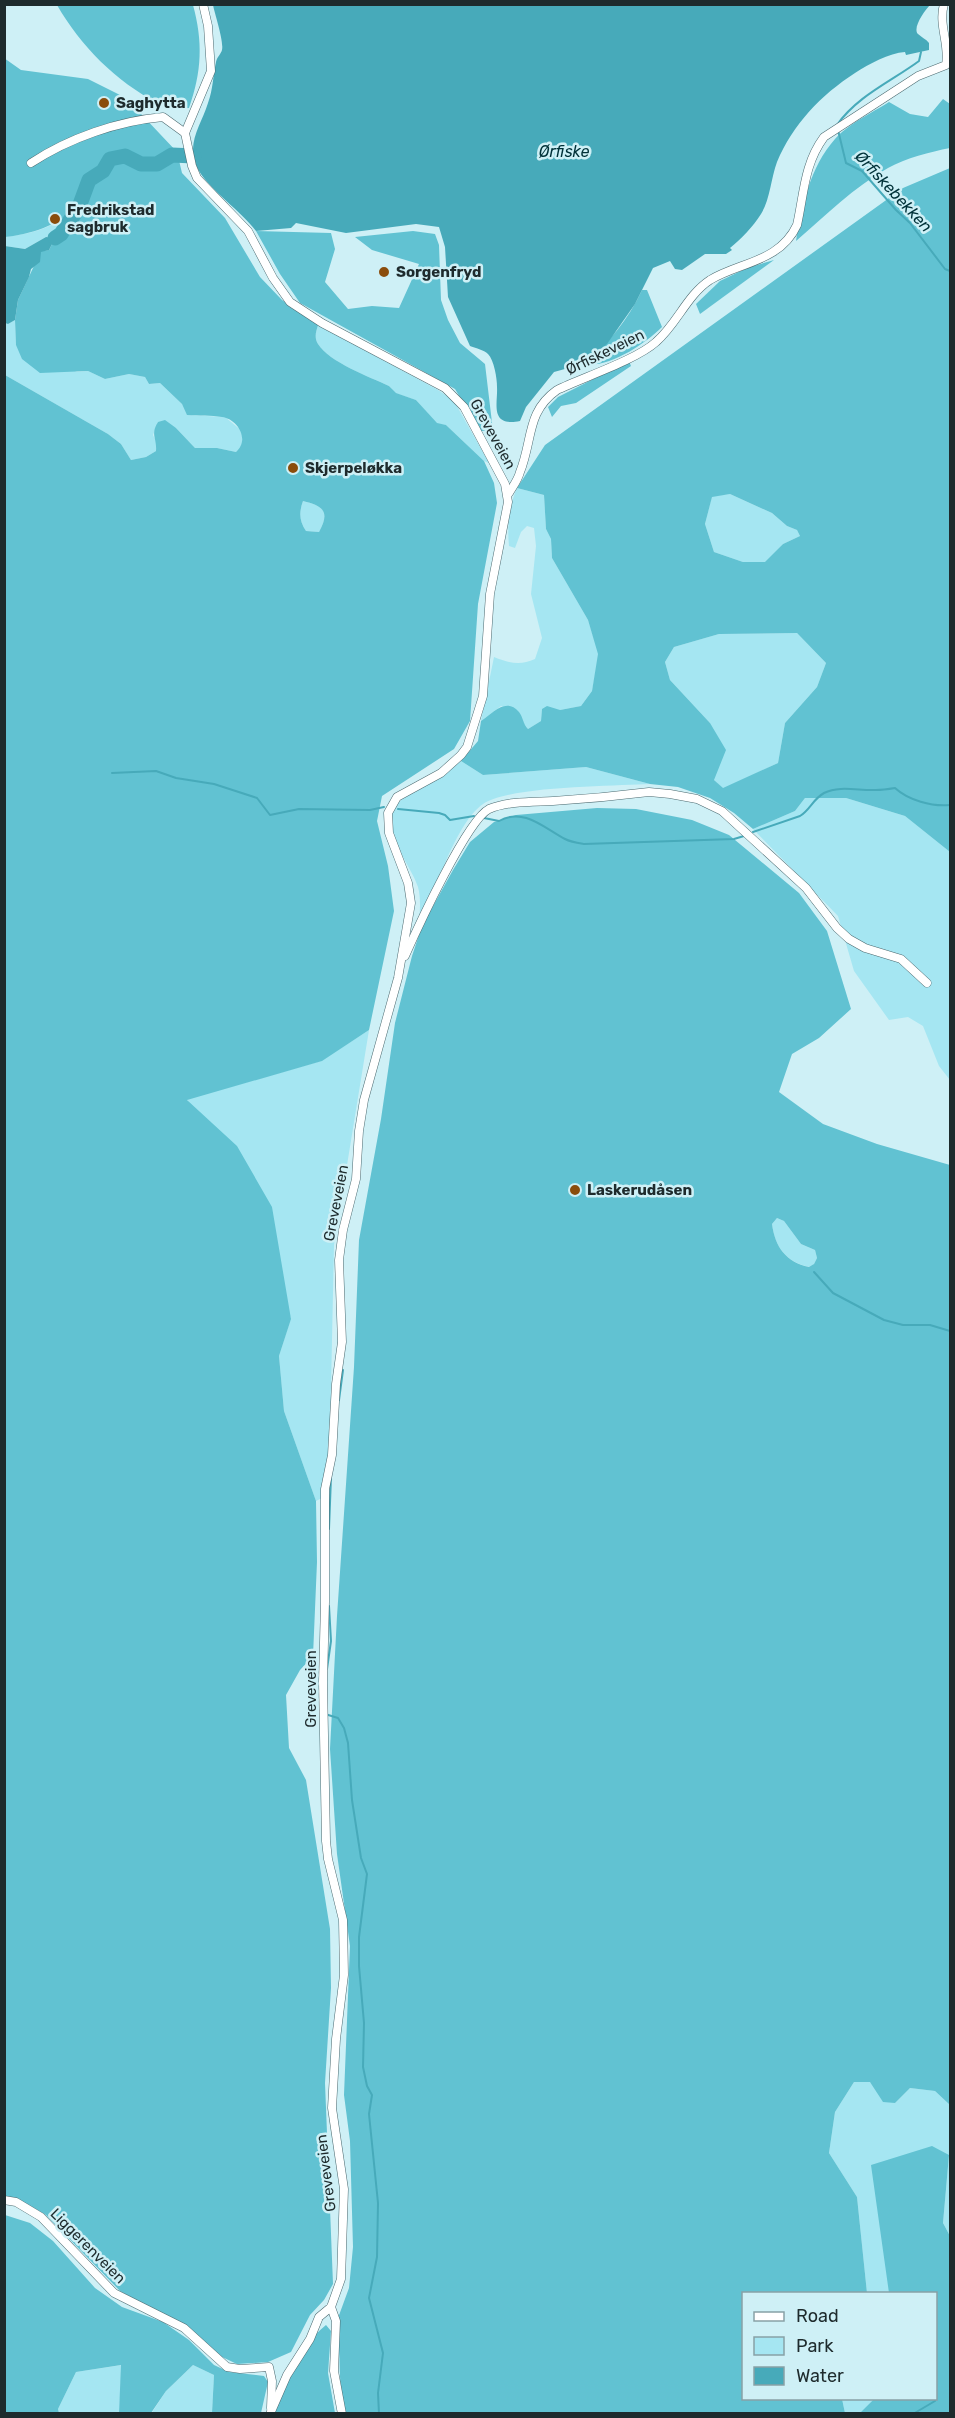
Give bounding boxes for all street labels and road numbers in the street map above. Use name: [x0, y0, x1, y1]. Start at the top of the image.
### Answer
street label: Ørfiskeveien: [563, 325, 647, 379]
street label: Greveveien: [466, 396, 520, 472]
street label: Greveveien: [320, 1163, 352, 1243]
street label: Greveveien: [302, 1650, 320, 1728]
street label: Greveveien: [312, 2133, 340, 2213]
street label: Liggerenveien: [47, 2205, 129, 2287]

